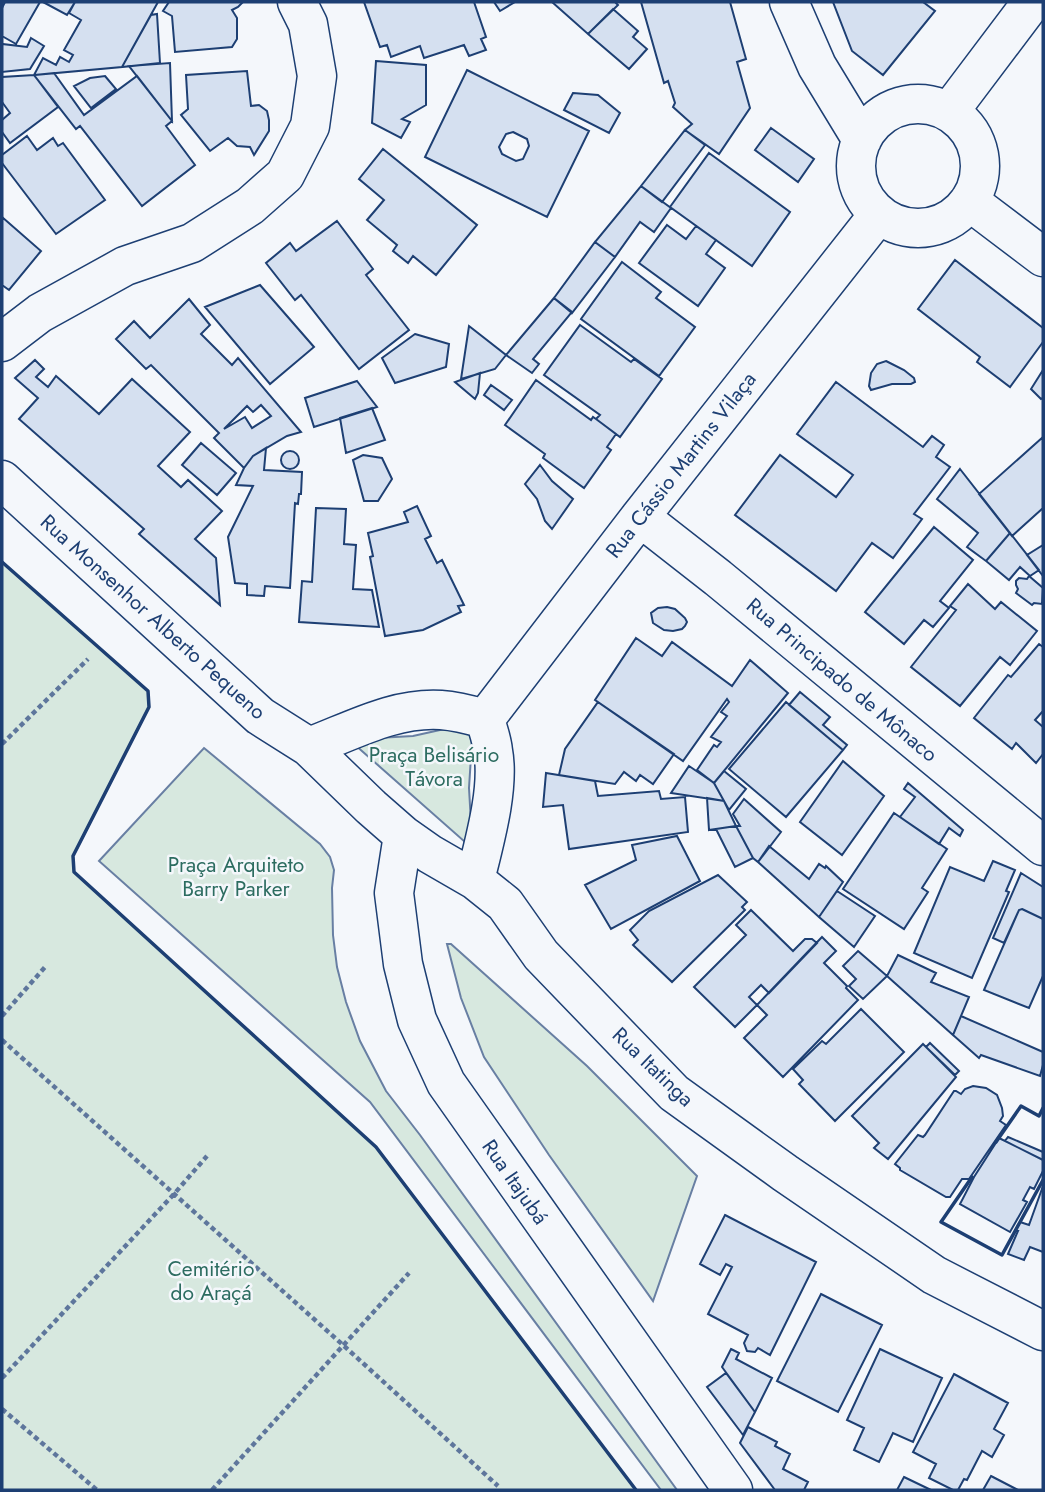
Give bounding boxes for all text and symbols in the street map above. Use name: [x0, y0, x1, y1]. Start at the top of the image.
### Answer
street label: Rua Cássio Martins Vilaça: [599, 366, 763, 564]
street label: Rua Monsenhor Alberto Pequeno: [34, 507, 272, 727]
street label: Rua Principado de Mônaco: [740, 591, 944, 769]
park label: Praça Belisário Távora: [369, 740, 499, 794]
park label: Praça Arquiteto Barry Parker: [168, 850, 304, 904]
street label: Rua Itatinga: [606, 1020, 700, 1114]
street label: Rua Itajubá: [475, 1133, 555, 1231]
park label: Cemitério do Araçá: [167, 1254, 255, 1308]

